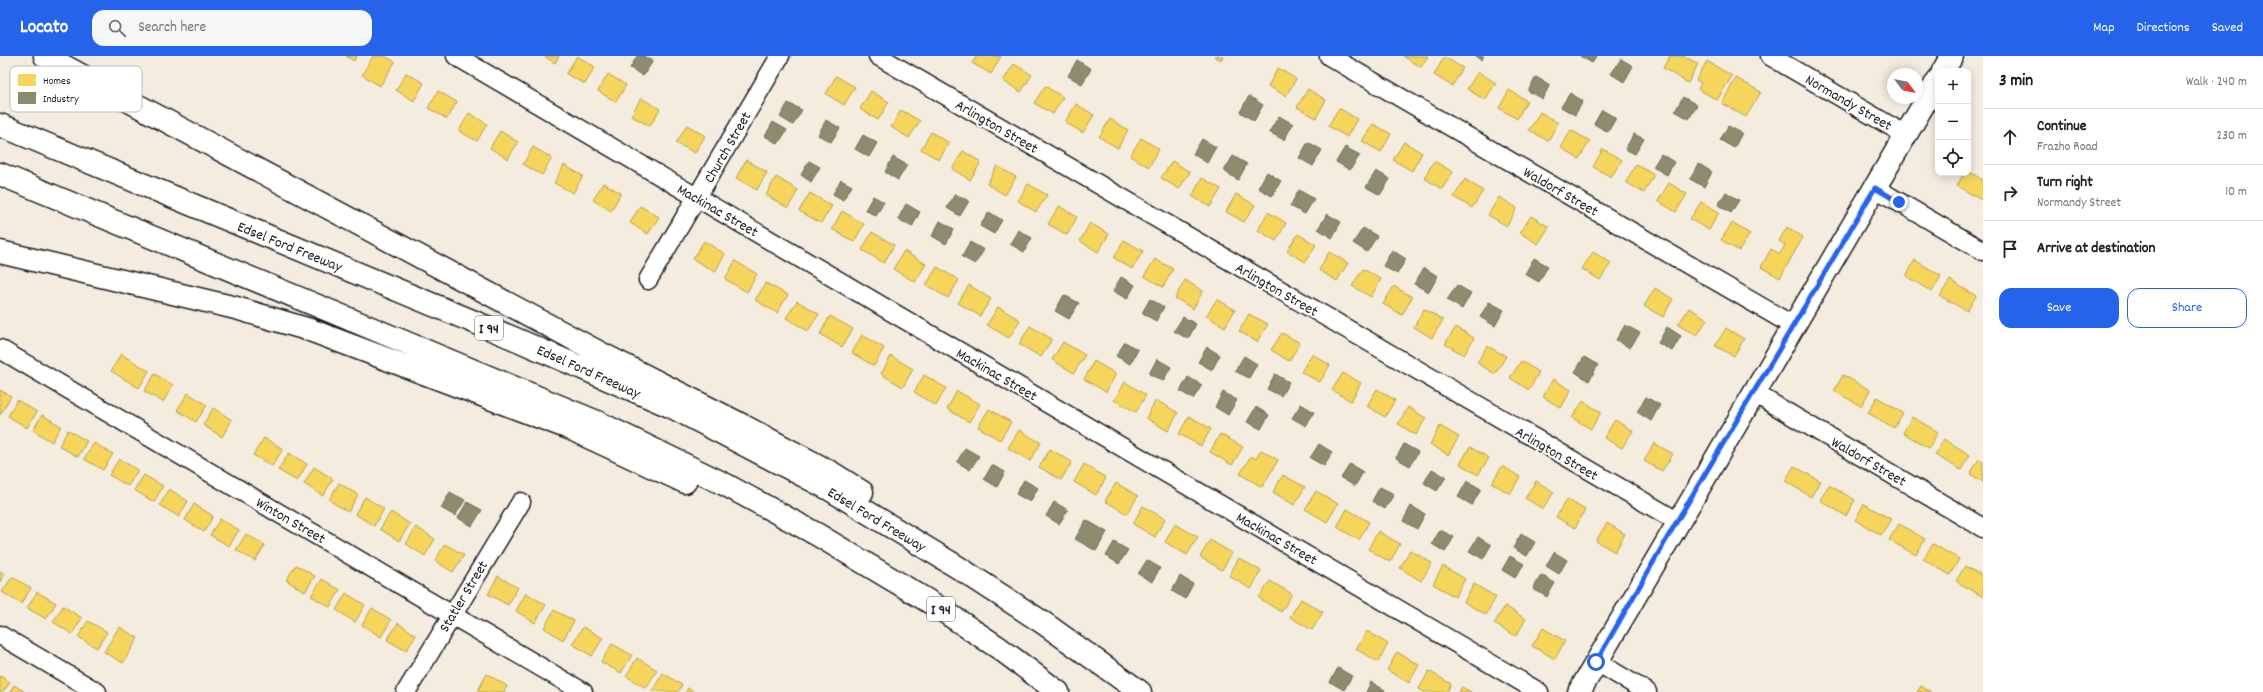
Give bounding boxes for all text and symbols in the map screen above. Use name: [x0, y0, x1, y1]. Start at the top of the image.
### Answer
search box: [92, 10, 372, 46]
text: Locato: [20, 15, 68, 42]
icon: search: [106, 17, 128, 39]
text: Search here: [138, 17, 206, 39]
text: Map: [2093, 18, 2115, 38]
text: Directions: [2137, 18, 2190, 38]
text: Saved: [2212, 18, 2243, 38]
legend: [10, 66, 142, 112]
north arrow: [1887, 68, 1923, 104]
map controls: [1935, 68, 1971, 176]
button: +: [1935, 68, 1971, 104]
street label: Normandy Street: [1801, 70, 1896, 138]
text: 3 min: [1999, 70, 2033, 94]
text: Walk · 240 m: [2186, 73, 2247, 92]
text: Homes: [43, 74, 71, 90]
text: Industry: [43, 92, 79, 108]
street label: Arlington Street: [950, 95, 1042, 161]
button: −: [1935, 104, 1971, 140]
street label: Church Street: [699, 108, 758, 188]
text: Continue: [2037, 116, 2086, 138]
icon: ahead: [1999, 126, 2021, 148]
text: 230 m: [2217, 127, 2247, 146]
text: Frazho Road: [2037, 138, 2098, 157]
button: locate: [1935, 140, 1971, 176]
street label: Waldorf Street: [1518, 162, 1602, 223]
text: Turn right: [2037, 172, 2093, 194]
street label: Mackinac Street: [672, 180, 762, 244]
icon: right: [1999, 182, 2021, 204]
text: 10 m: [2225, 183, 2247, 202]
route end: [1890, 193, 1908, 211]
text: Normandy Street: [2037, 194, 2121, 213]
street label: Edsel Ford Freeway: [233, 217, 346, 279]
icon: arrive: [1999, 238, 2021, 260]
text: Arrive at destination: [2037, 238, 2155, 260]
street label: Arlington Street: [1230, 258, 1322, 324]
button: Save: [1999, 288, 2119, 328]
button: Share: [2127, 288, 2247, 328]
road number: I 94: [475, 316, 503, 340]
street label: Edsel Ford Freeway: [533, 340, 644, 406]
street label: Mackinac Street: [951, 344, 1041, 408]
street label: Arlington Street: [1510, 422, 1602, 488]
street label: Waldorf Street: [1826, 432, 1910, 493]
street label: Edsel Ford Freeway: [823, 483, 930, 559]
street label: Winton Street: [251, 493, 329, 551]
street label: Mackinac Street: [1231, 508, 1321, 572]
street label: Statler Street: [435, 557, 495, 637]
road number: I 94: [927, 597, 955, 621]
route start: [1587, 653, 1605, 671]

